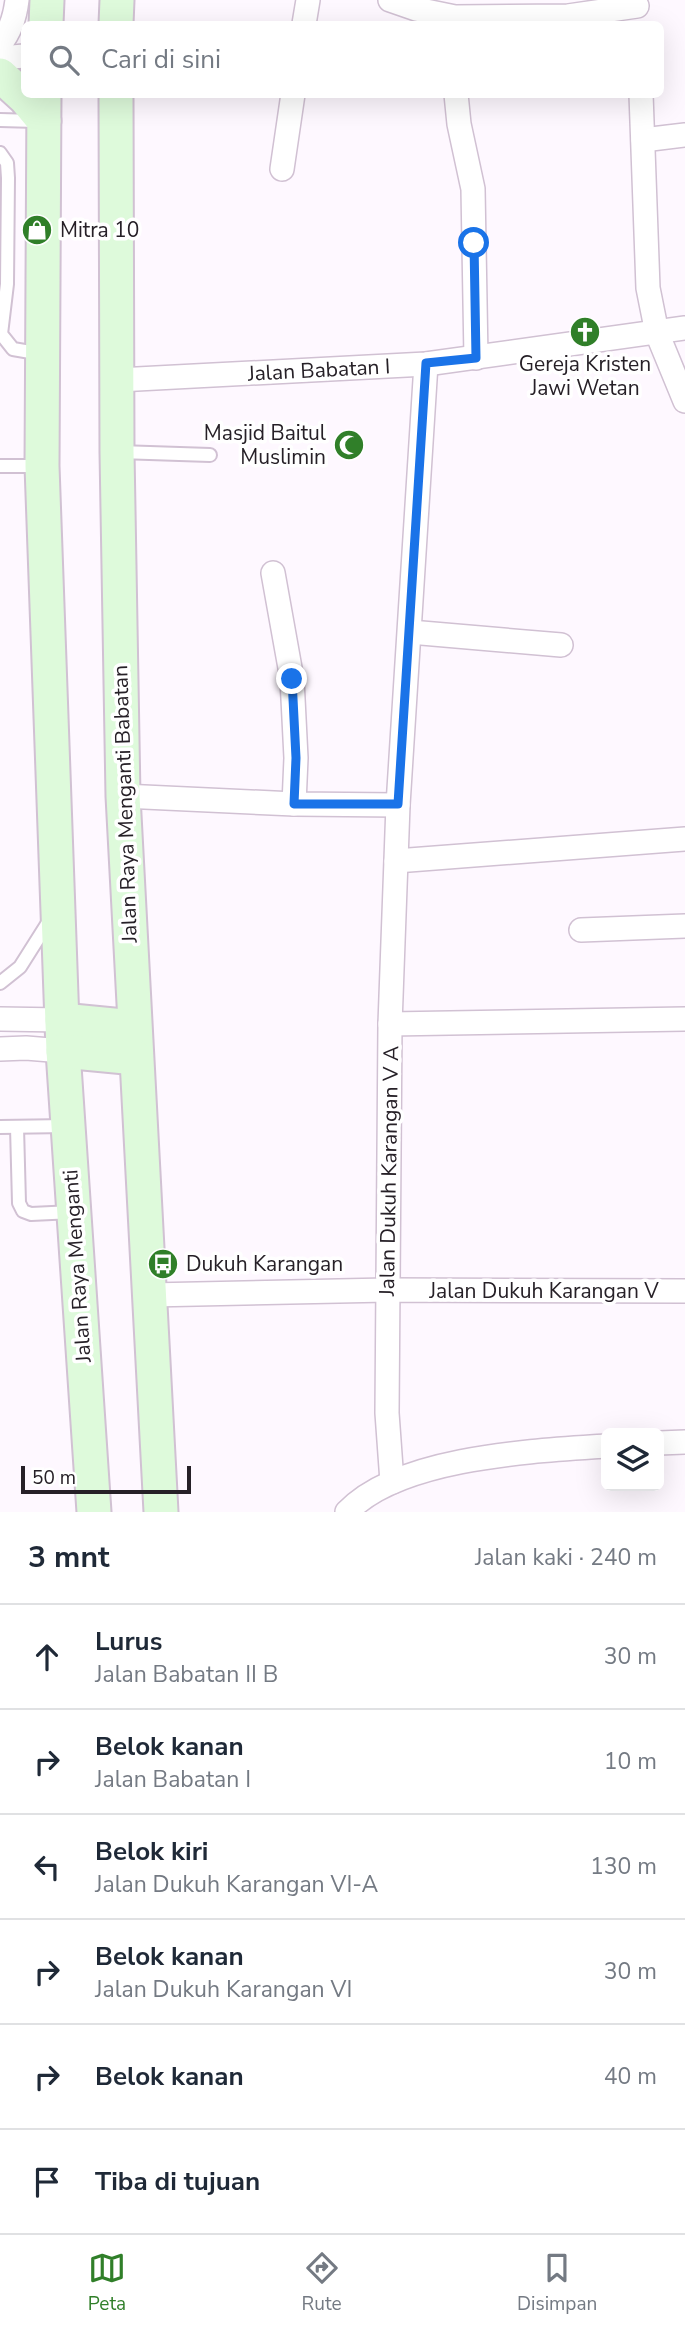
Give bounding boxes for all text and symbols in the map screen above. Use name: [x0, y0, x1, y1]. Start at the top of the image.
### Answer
search box: [21, 21, 664, 98]
icon: search: [45, 41, 83, 79]
text: Cari di sini: [101, 42, 221, 77]
shop icon: Mitra 10: [20, 213, 54, 247]
place label: Mitra 10: [60, 216, 139, 244]
route start: [458, 227, 489, 258]
church icon: Gereja Kristen Jawi Wetan: [568, 315, 602, 349]
place label: Gereja Kristen Jawi Wetan: [519, 350, 651, 402]
street label: Jalan Babatan I: [246, 352, 391, 388]
place label: Masjid Baitul Muslimin: [204, 419, 327, 471]
mosque icon: Masjid Baitul Muslimin: [332, 428, 366, 462]
route end: [276, 663, 307, 694]
street label: Jalan Raya Menganti Babatan: [106, 665, 144, 944]
street label: Jalan Dukuh Karangan V A: [373, 1046, 405, 1297]
street label: Jalan Raya Menganti: [56, 1169, 98, 1364]
bus stop icon: Dukuh Karangan: [146, 1247, 180, 1281]
place label: Dukuh Karangan: [186, 1250, 343, 1278]
street label: Jalan Dukuh Karangan V: [428, 1277, 659, 1305]
map controls: [601, 1428, 664, 1491]
button: layers: [601, 1428, 664, 1491]
scale bar: [21, 1463, 191, 1495]
text: 50 m: [32, 1465, 76, 1491]
text: 3 mnt: [28, 1537, 109, 1578]
text: Jalan kaki · 240 m: [475, 1542, 657, 1573]
text: Lurus: [95, 1624, 162, 1659]
icon: ahead: [28, 1638, 66, 1676]
text: 30 m: [604, 1641, 657, 1672]
text: Jalan Babatan II B: [95, 1659, 278, 1690]
text: Belok kanan: [95, 1729, 244, 1764]
icon: right: [28, 1743, 66, 1781]
text: 10 m: [604, 1746, 657, 1777]
text: Jalan Babatan I: [95, 1764, 251, 1795]
text: Belok kiri: [95, 1834, 208, 1869]
icon: left: [28, 1848, 66, 1886]
text: 130 m: [590, 1851, 657, 1882]
text: Jalan Dukuh Karangan VI-A: [95, 1869, 378, 1900]
text: Belok kanan: [95, 1939, 244, 1974]
icon: right: [28, 1953, 66, 1991]
text: 30 m: [604, 1956, 657, 1987]
text: Jalan Dukuh Karangan VI: [95, 1974, 352, 2005]
icon: right: [28, 2058, 66, 2096]
text: Belok kanan: [95, 2059, 244, 2094]
text: 40 m: [604, 2061, 657, 2092]
icon: arrive: [28, 2163, 66, 2201]
text: Tiba di tujuan: [95, 2164, 260, 2199]
tab: Peta: [88, 2249, 126, 2317]
tab: Rute: [302, 2249, 342, 2317]
tab: Disimpan: [517, 2249, 597, 2317]

